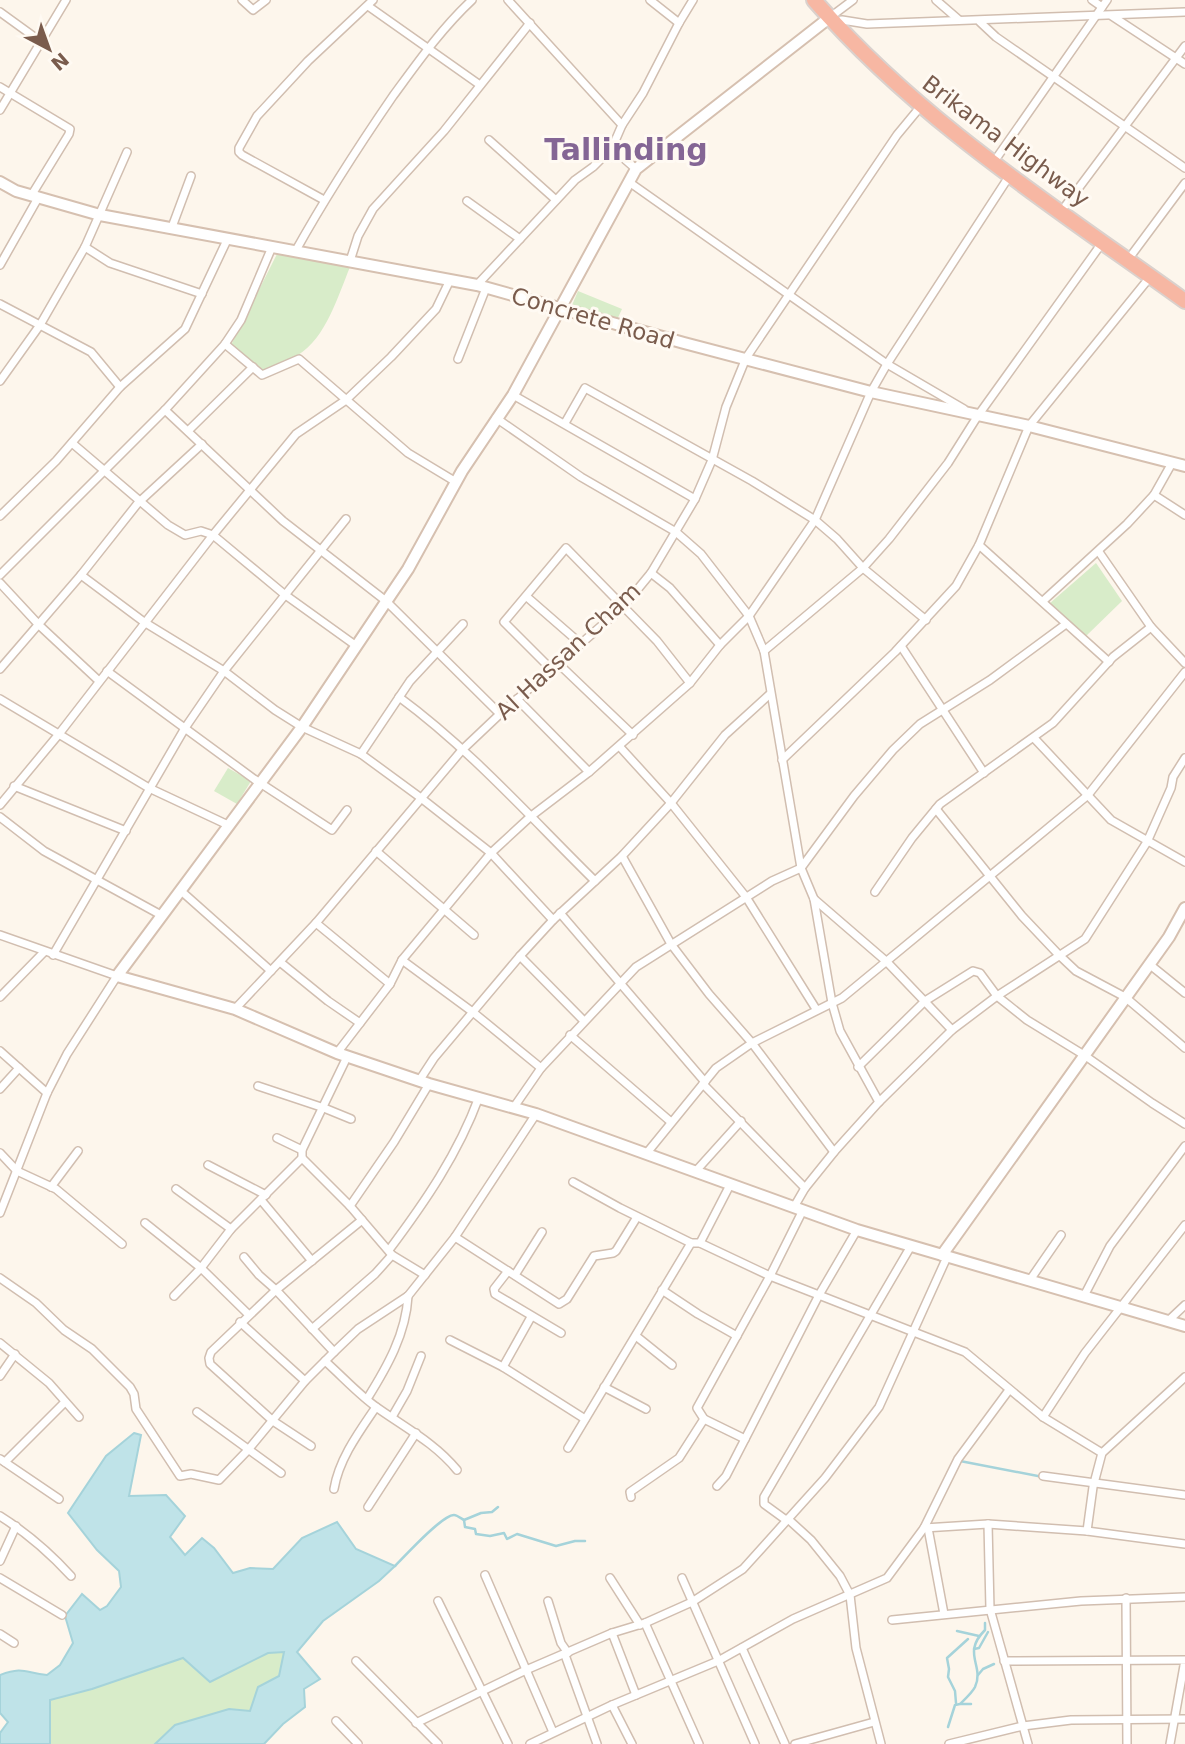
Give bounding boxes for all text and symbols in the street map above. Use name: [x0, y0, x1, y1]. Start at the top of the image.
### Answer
north arrow: [14, 14, 84, 84]
text: N: [47, 48, 73, 75]
street label: Brikama Highway: [918, 70, 1094, 212]
district label: Tallinding: [544, 132, 708, 167]
street label: Concrete Road: [508, 282, 678, 354]
street label: Al Hassan Cham: [490, 577, 646, 725]

